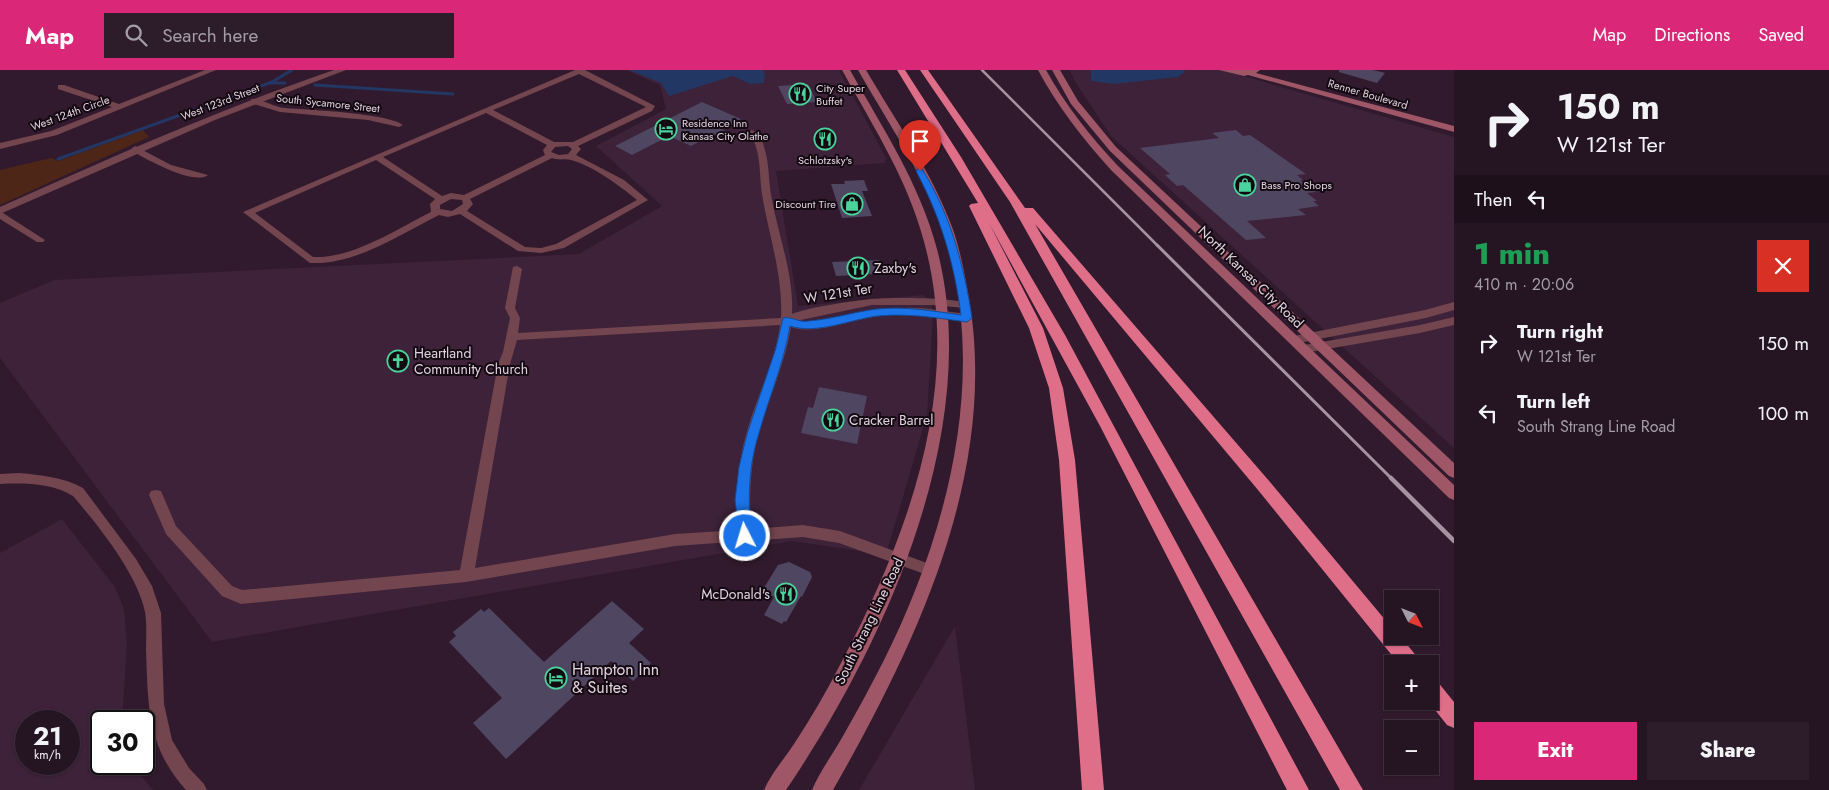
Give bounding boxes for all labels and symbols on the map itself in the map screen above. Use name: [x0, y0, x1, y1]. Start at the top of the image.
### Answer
street label: Renner Boulevard: [1326, 75, 1410, 113]
street label: West 123rd Street: [178, 80, 262, 124]
place label: City Super Buffet: [816, 80, 865, 109]
restaurant icon: City Super Buffet: [788, 82, 812, 106]
street label: South Sycamore Street: [275, 90, 381, 116]
street label: West 124th Circle: [28, 91, 112, 135]
place label: Residence Inn Kansas City Olathe: [682, 115, 769, 144]
hotel icon: Residence Inn Kansas City Olathe: [654, 117, 678, 141]
pin: [899, 120, 941, 171]
restaurant icon: Schlotzsky's: [813, 127, 837, 151]
place label: Schlotzsky's: [798, 152, 853, 168]
shop icon: Bass Pro Shops: [1233, 173, 1257, 197]
place label: Bass Pro Shops: [1261, 177, 1332, 193]
shop icon: Discount Tire: [840, 192, 864, 216]
place label: Discount Tire: [775, 196, 836, 212]
street label: North Kansas City Road: [1194, 221, 1308, 333]
restaurant icon: Zaxby's: [846, 256, 870, 280]
place label: Zaxby's: [874, 258, 917, 278]
street label: W 121st Ter: [802, 278, 874, 308]
place label: Heartland Community Church: [414, 343, 528, 379]
church icon: Heartland Community Church: [386, 349, 410, 373]
restaurant icon: Cracker Barrel: [821, 408, 845, 432]
place label: Cracker Barrel: [849, 410, 933, 430]
position arrow: [718, 509, 770, 561]
street label: South Strang Line Road: [830, 554, 908, 688]
restaurant icon: McDonald's: [774, 582, 798, 606]
place label: McDonald's: [701, 584, 770, 604]
north arrow: [1384, 590, 1439, 645]
place label: Hampton Inn & Suites: [572, 658, 659, 699]
hotel icon: Hampton Inn & Suites: [544, 666, 568, 690]
speed limit sign: 30: [90, 710, 155, 775]

